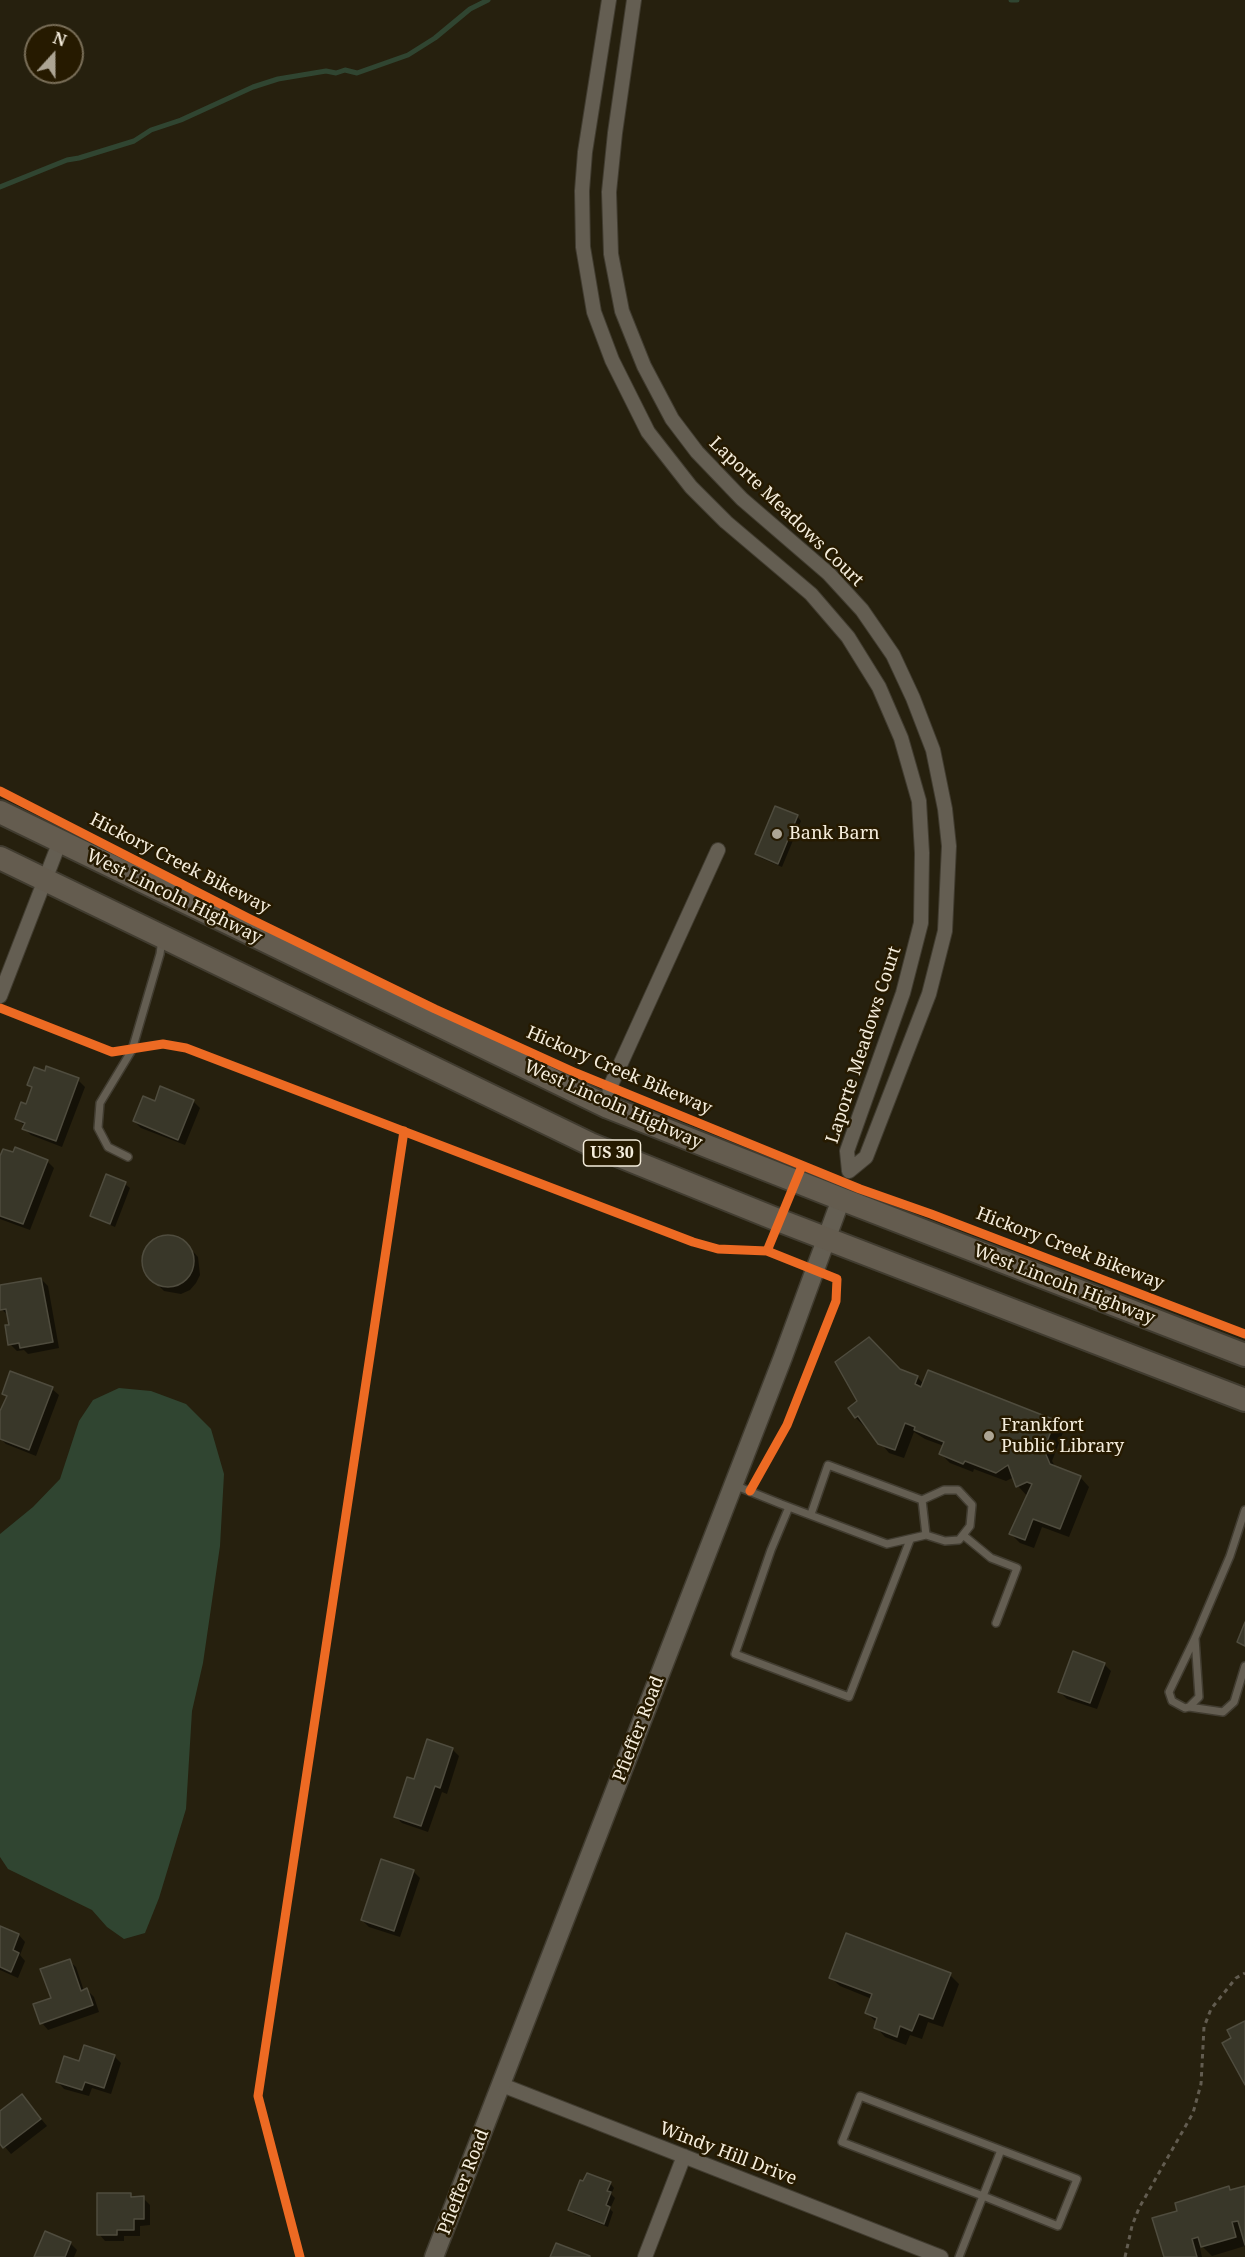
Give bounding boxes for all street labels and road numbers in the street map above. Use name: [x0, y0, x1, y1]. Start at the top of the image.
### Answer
street label: Laporte Meadows Court: [704, 433, 868, 591]
street label: Hickory Creek Bikeway: [86, 809, 274, 919]
street label: West Lincoln Highway: [83, 845, 265, 949]
street label: Laporte Meadows Court: [822, 944, 906, 1146]
street label: Hickory Creek Bikeway: [523, 1022, 715, 1120]
street label: West Lincoln Highway: [521, 1056, 705, 1154]
road number: US 30: [584, 1140, 640, 1166]
street label: Hickory Creek Bikeway: [973, 1203, 1167, 1295]
street label: West Lincoln Highway: [970, 1240, 1158, 1330]
street label: Pfieffer Road: [609, 1673, 669, 1785]
street label: Windy Hill Drive: [656, 2118, 800, 2190]
street label: Pfieffer Road: [434, 2126, 494, 2238]

